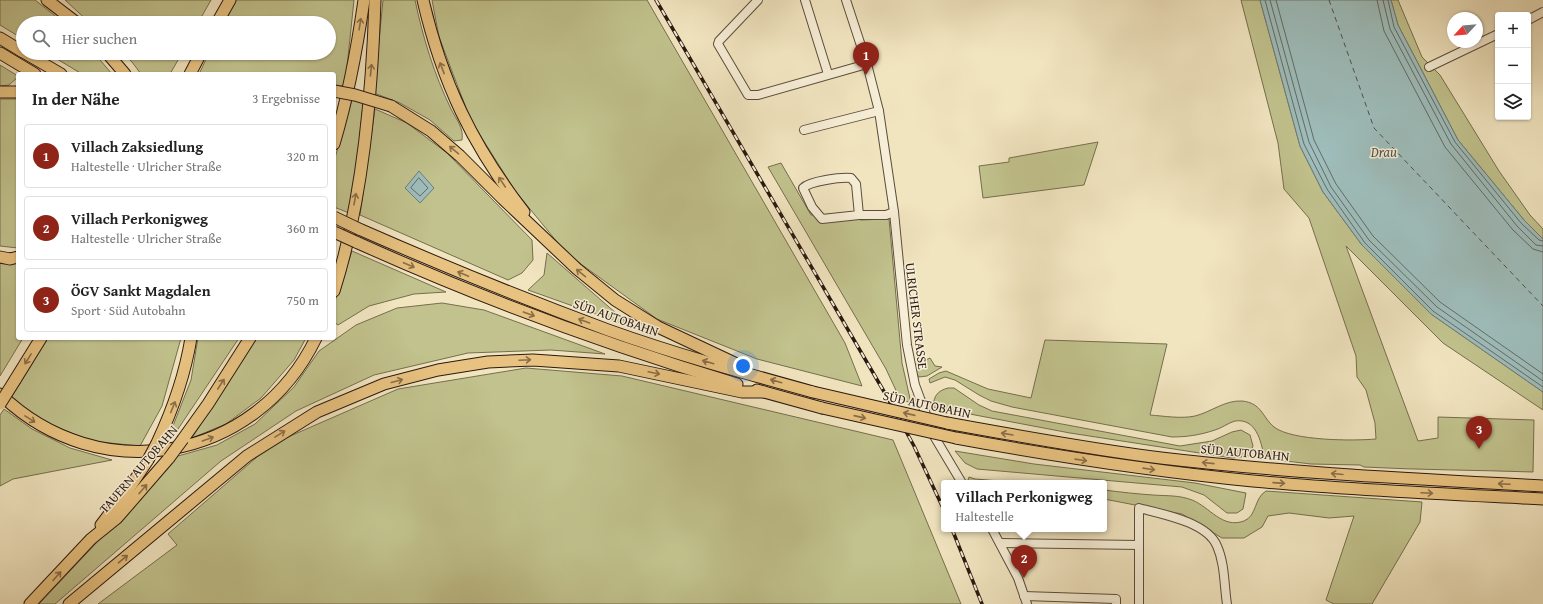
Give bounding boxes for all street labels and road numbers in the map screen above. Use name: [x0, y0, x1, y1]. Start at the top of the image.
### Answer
street label: ULRICHER STRASSE: [901, 262, 933, 371]
street label: SÜD AUTOBAHN: [571, 294, 662, 341]
street label: SÜD AUTOBAHN: [881, 386, 973, 423]
street label: TAUERN AUTOBAHN: [95, 421, 182, 518]
street label: SÜD AUTOBAHN: [1200, 439, 1291, 466]

